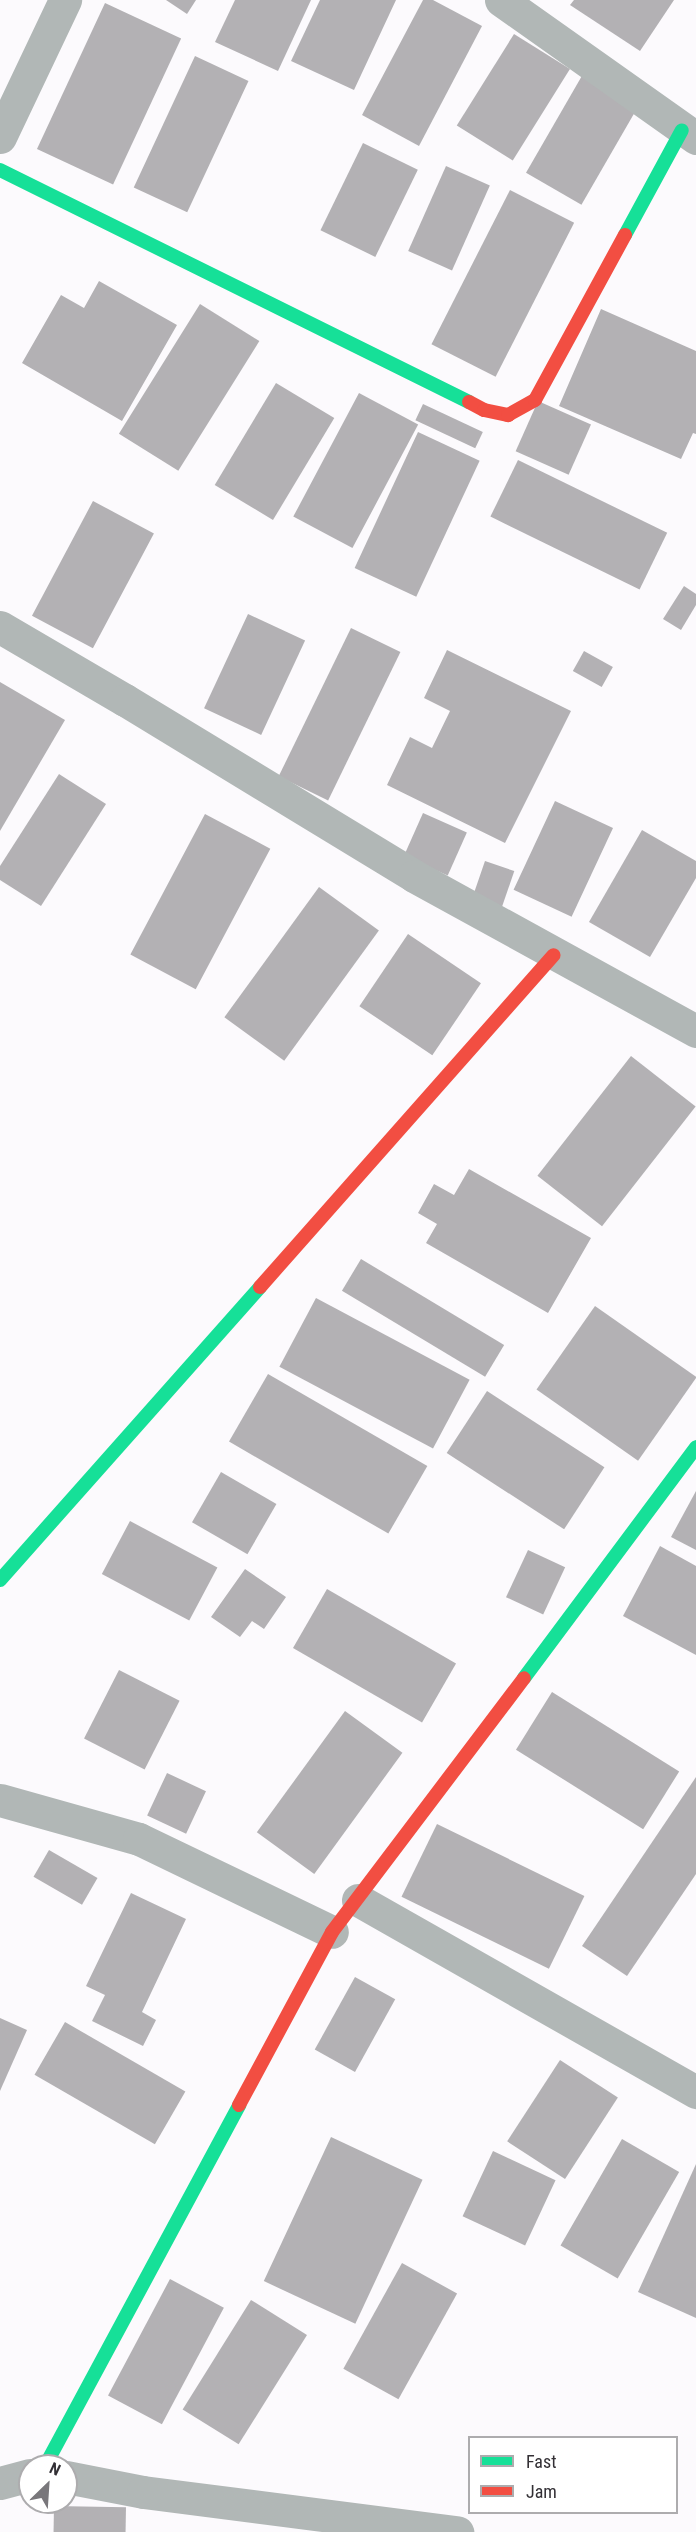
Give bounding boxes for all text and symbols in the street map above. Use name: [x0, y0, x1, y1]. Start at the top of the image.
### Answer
legend: [468, 2436, 678, 2514]
text: Fast: [526, 2451, 557, 2472]
north arrow: [18, 2454, 78, 2514]
text: N: [47, 2458, 63, 2480]
text: Jam: [526, 2481, 557, 2502]

